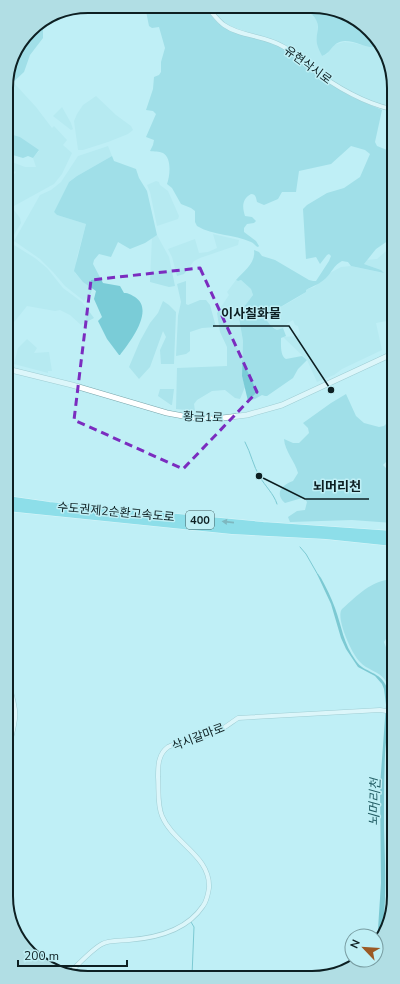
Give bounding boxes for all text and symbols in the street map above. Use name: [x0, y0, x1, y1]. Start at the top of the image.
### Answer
street label: 유현삭시로: [281, 42, 335, 88]
callout: 이사칠화물: [213, 301, 289, 326]
text: 이사칠화물: [221, 305, 281, 323]
street label: 황금1로: [183, 408, 223, 426]
callout: 뇌머리천: [305, 474, 369, 499]
text: 뇌머리천: [313, 478, 361, 496]
street label: 수도권제2순환고속도로: [57, 499, 175, 525]
road number: 400: [186, 511, 214, 529]
one-way arrow: [222, 519, 234, 526]
street label: 삭시갈마로: [169, 720, 227, 754]
water label: 뇌머리천: [365, 777, 385, 826]
north arrow: [344, 928, 384, 968]
text: N: [347, 937, 364, 951]
scale bar: [18, 942, 127, 968]
text: 200 m: [24, 948, 59, 964]

